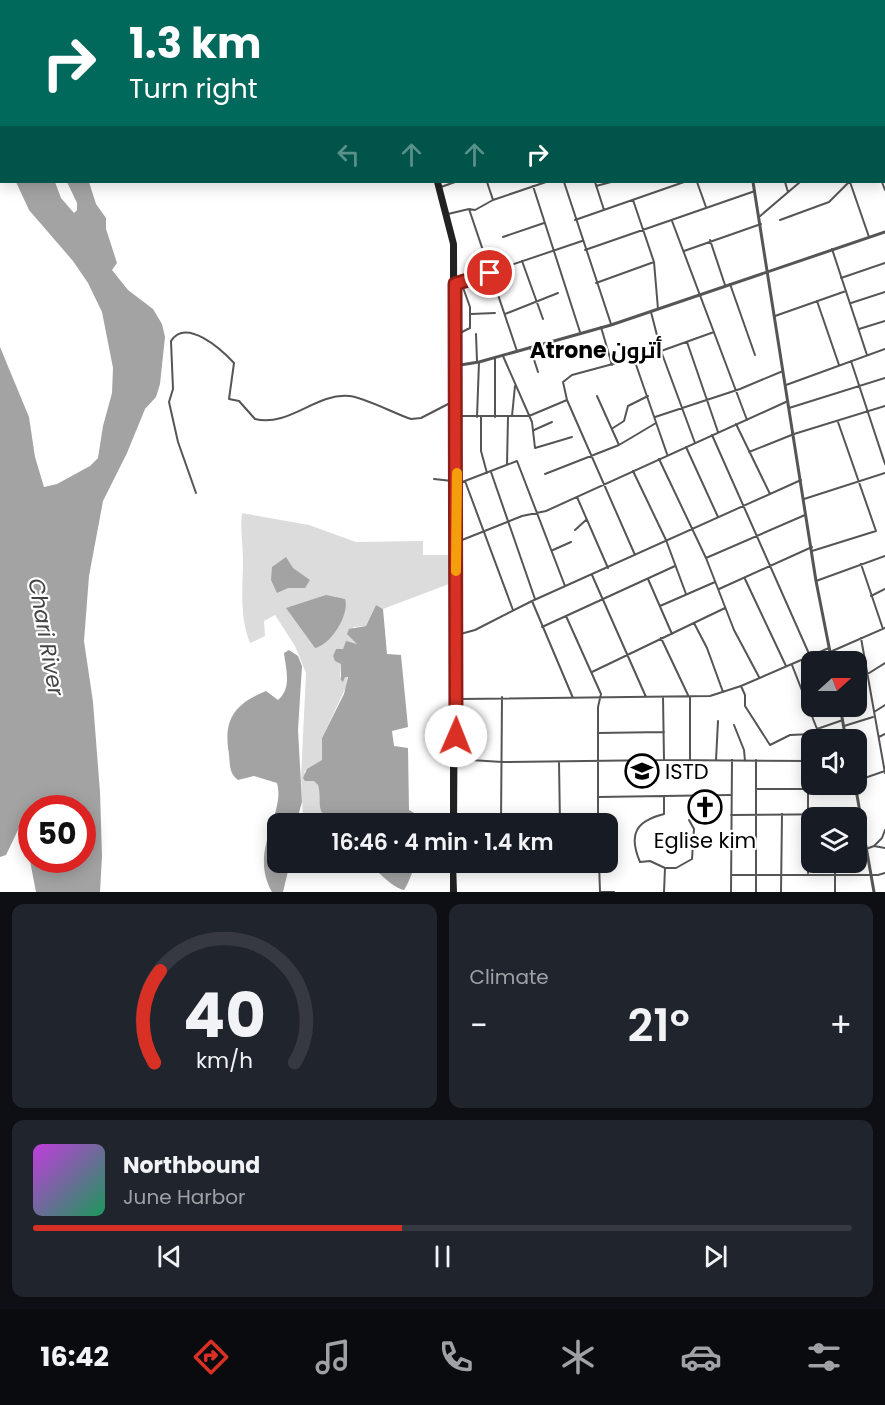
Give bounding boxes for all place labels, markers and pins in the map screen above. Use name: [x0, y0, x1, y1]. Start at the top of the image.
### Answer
pin: [464, 247, 515, 298]
school or university icon: ISTD: [624, 753, 660, 789]
place label: ISTD: [665, 757, 709, 786]
church icon: Eglise kim: [687, 789, 723, 825]
place label: Eglise kim: [654, 826, 756, 855]

